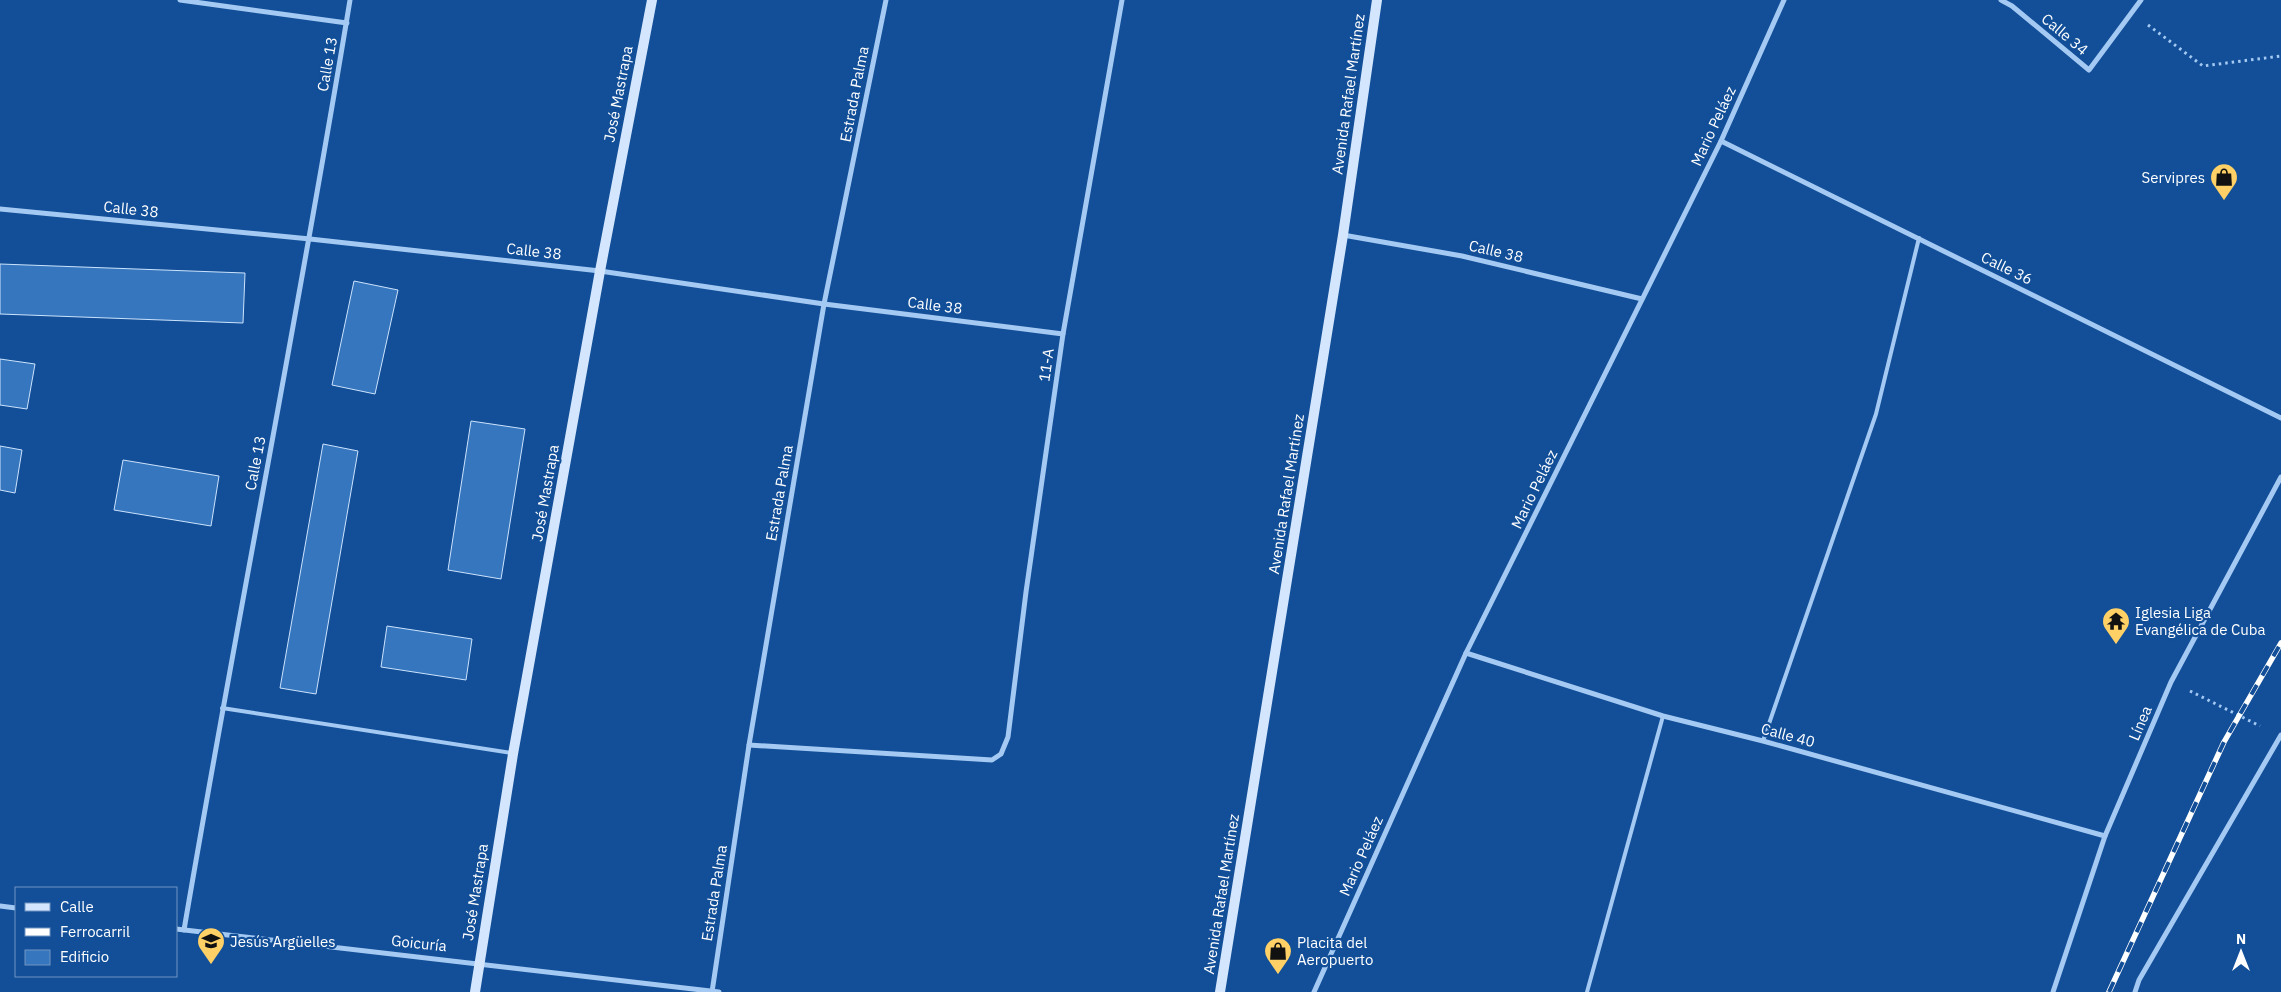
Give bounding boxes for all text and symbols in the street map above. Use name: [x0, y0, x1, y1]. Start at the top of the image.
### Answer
street label: Calle 34: [2038, 9, 2092, 59]
street label: Avenida Rafael Martínez: [1327, 12, 1369, 176]
street label: Calle 13: [313, 35, 341, 93]
street label: José Mastrapa: [599, 44, 637, 144]
street label: Estrada Palma: [835, 45, 873, 143]
street label: Mario Peláez: [1686, 83, 1740, 169]
shop icon: Servipres: [2209, 162, 2239, 201]
place label: Servipres: [2142, 168, 2205, 187]
street label: Calle 38: [103, 197, 159, 221]
street label: Calle 38: [1467, 236, 1525, 266]
street label: Calle 38: [506, 239, 562, 263]
street label: Calle 36: [1978, 247, 2036, 289]
street label: Calle 38: [906, 292, 964, 318]
street label: 11-A: [1034, 347, 1058, 383]
street label: Avenida Rafael Martínez: [1264, 413, 1308, 575]
street label: Calle 13: [240, 434, 270, 492]
street label: José Mastrapa: [527, 443, 563, 543]
street label: Estrada Palma: [761, 444, 797, 542]
street label: Mario Peláez: [1507, 446, 1561, 532]
place label: Iglesia Liga Evangélica de Cuba: [2135, 603, 2266, 639]
temple icon: Iglesia Liga Evangélica de Cuba: [2101, 606, 2131, 645]
street label: Línea: [2124, 703, 2156, 743]
street label: Calle 40: [1759, 719, 1817, 751]
street label: Avenida Rafael Martínez: [1199, 813, 1243, 975]
street label: Mario Peláez: [1335, 813, 1387, 899]
street label: José Mastrapa: [458, 842, 492, 942]
street label: Estrada Palma: [697, 844, 731, 942]
legend: [15, 887, 178, 977]
text: Calle: [60, 897, 94, 916]
text: Ferrocarril: [60, 922, 130, 941]
school or university icon: Jesús Argüelles: [196, 926, 226, 965]
north arrow: [2216, 927, 2266, 977]
text: N: [2236, 930, 2246, 948]
street label: Goicuría: [390, 931, 448, 955]
place label: Jesús Argüelles: [230, 932, 336, 951]
place label: Placita del Aeropuerto: [1297, 933, 1373, 969]
shop icon: Placita del Aeropuerto: [1263, 936, 1293, 975]
text: Edificio: [60, 947, 109, 966]

